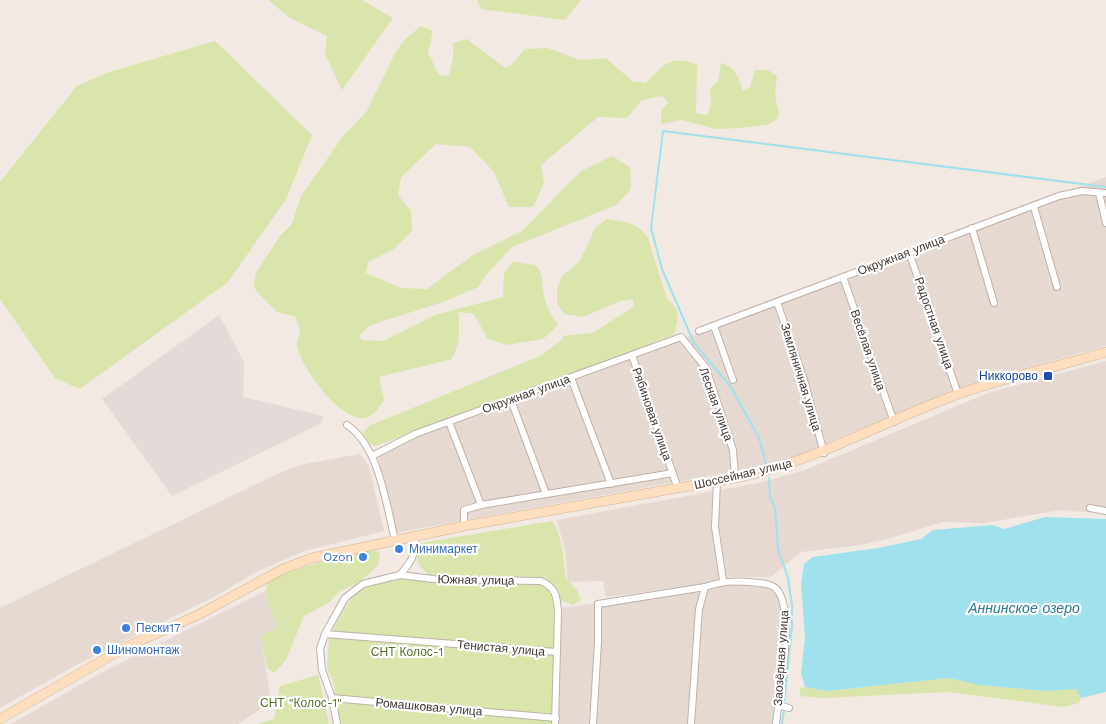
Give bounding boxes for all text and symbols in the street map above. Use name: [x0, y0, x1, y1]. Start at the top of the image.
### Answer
street label: Окружная улица: [855, 232, 947, 278]
street label: Радостная улица: [912, 275, 956, 371]
street label: Весёлая улица: [848, 308, 888, 393]
street label: Земляничная улица: [778, 321, 824, 433]
street label: Лесная улица: [696, 365, 736, 443]
street label: Рябиновая улица: [630, 366, 675, 463]
place label: Никкорово: [979, 369, 1038, 383]
marker: Никкорово: [1042, 370, 1054, 382]
street label: Окружная улица: [480, 372, 572, 416]
street label: Шоссейная улица: [693, 456, 794, 492]
place label: Минимаркет: [409, 542, 478, 556]
marker: Минимаркет: [393, 543, 405, 555]
place label: Ozon: [323, 550, 353, 564]
marker: Ozon: [357, 551, 369, 563]
street label: Южная улица: [437, 572, 515, 588]
water label: Аннинское озеро: [967, 600, 1080, 616]
street label: Заозёрная улица: [771, 609, 791, 706]
place label: Пески17: [136, 621, 181, 635]
marker: Пески17: [120, 622, 132, 634]
street label: Тенистая улица: [456, 637, 546, 659]
place label: Шиномонтаж: [107, 643, 180, 657]
marker: Шиномонтаж: [91, 644, 103, 656]
park label: СНТ Колос-1: [371, 645, 443, 659]
street label: Ромашковая улица: [375, 695, 483, 719]
park label: СНТ "Колос-1": [260, 696, 342, 710]

